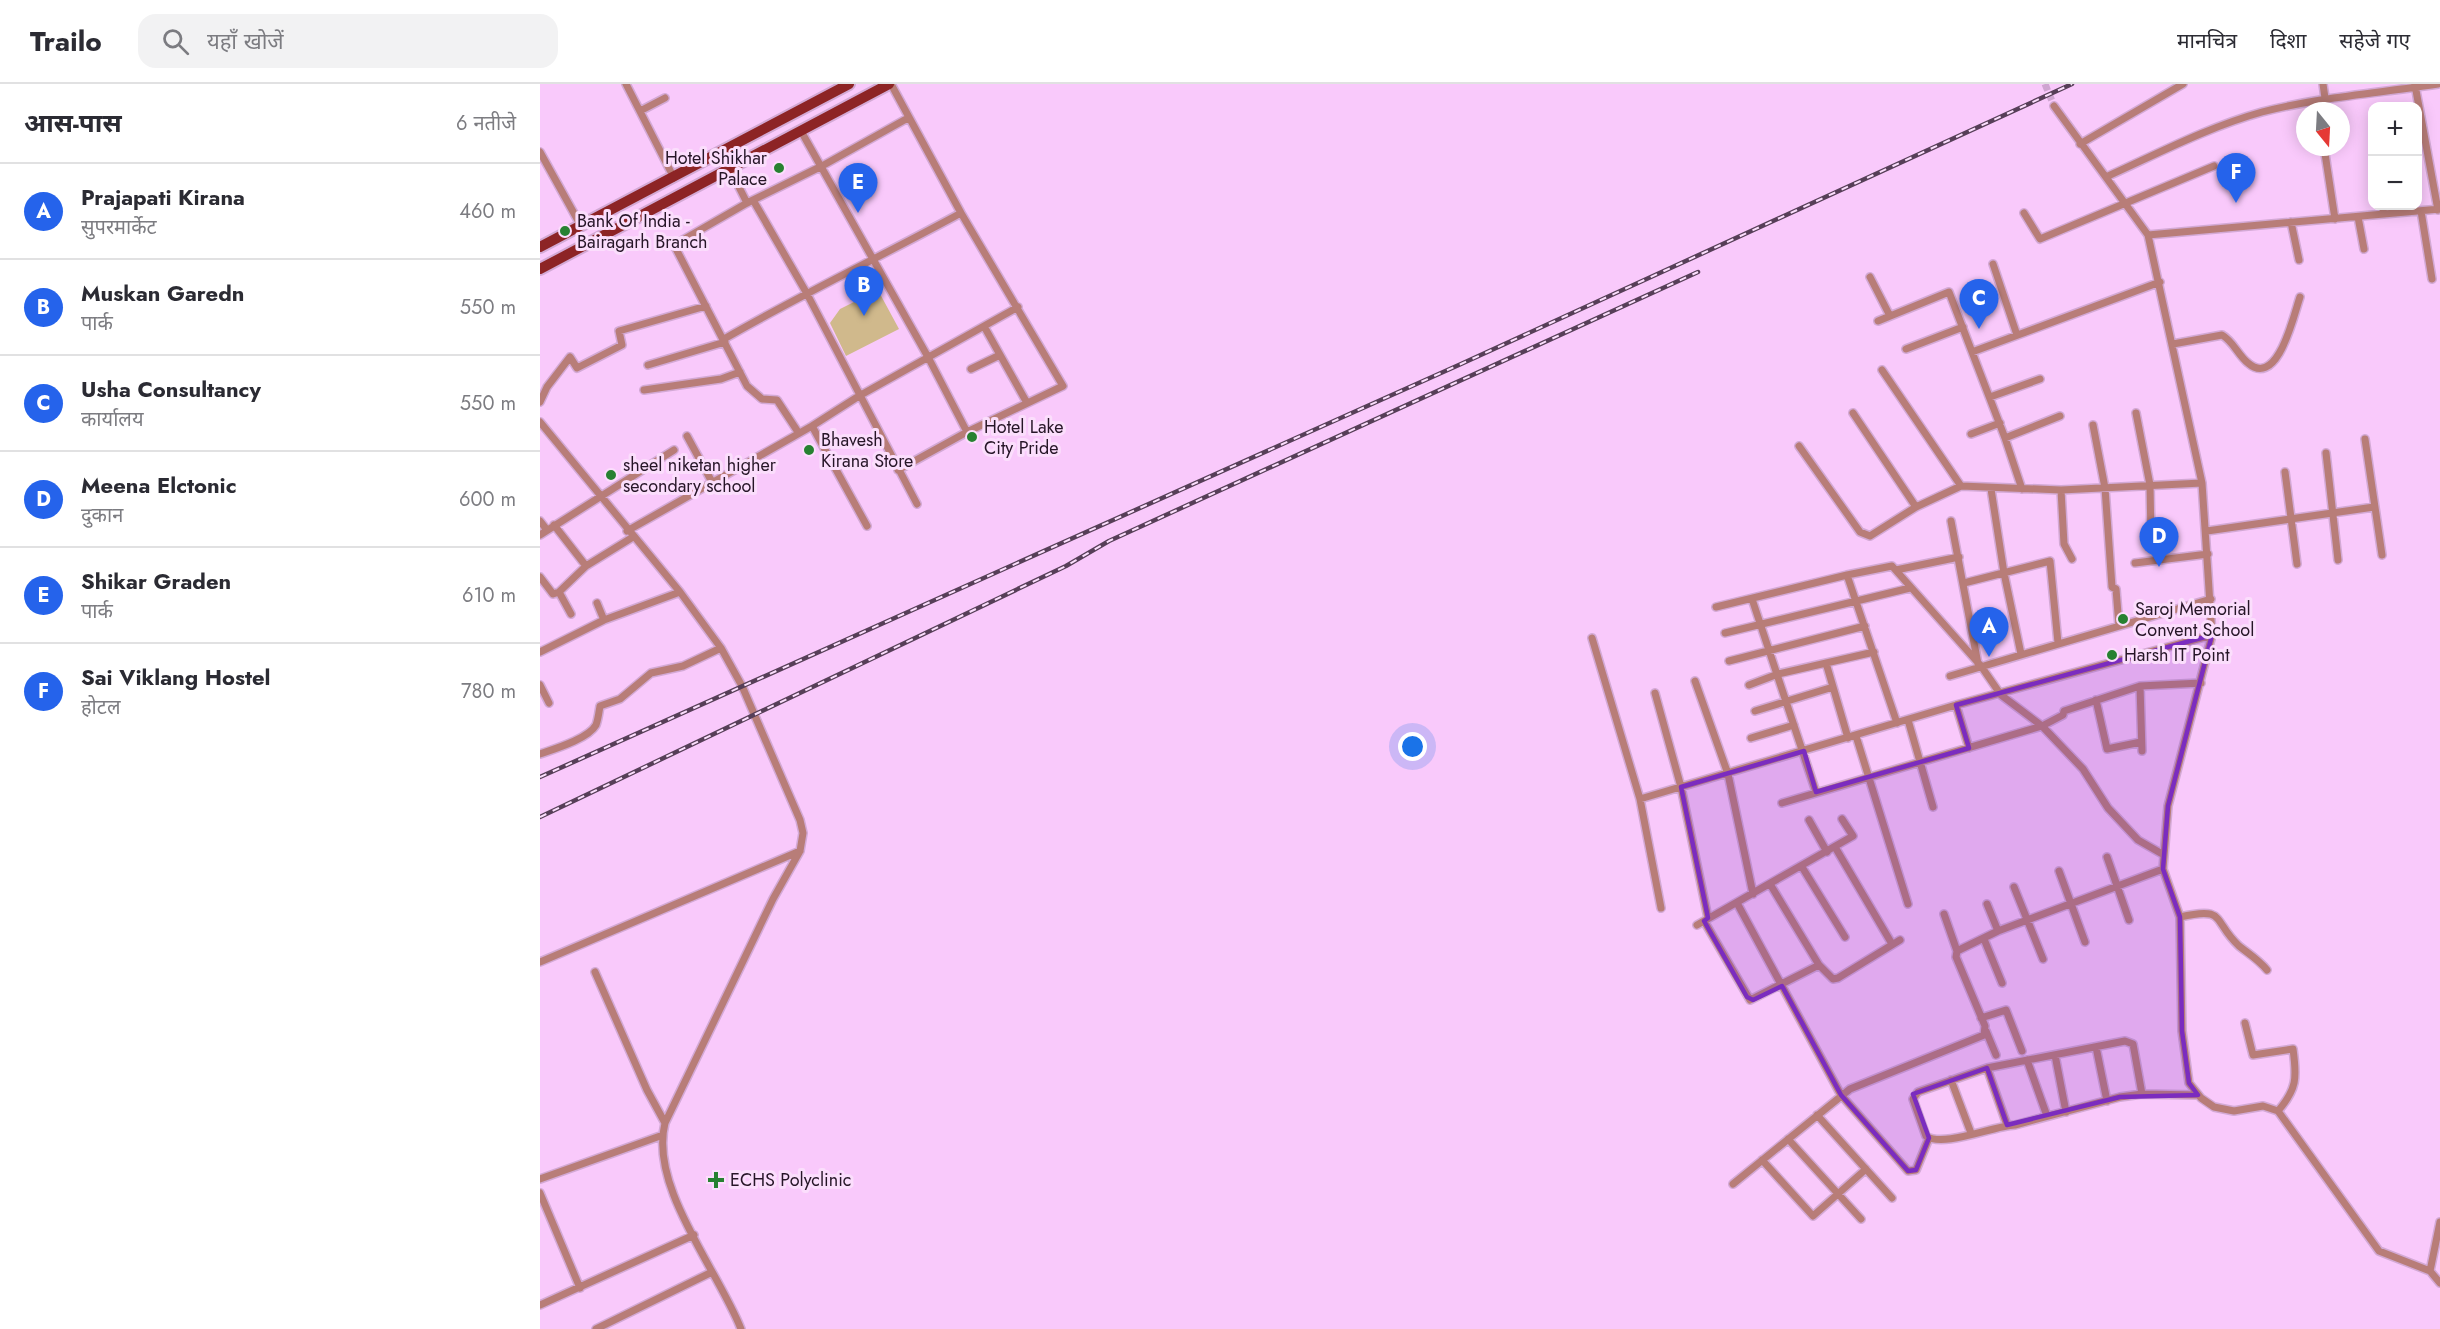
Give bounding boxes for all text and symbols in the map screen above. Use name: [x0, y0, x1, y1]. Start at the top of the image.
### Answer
search box: [138, 14, 558, 68]
text: Trailo: [30, 21, 102, 62]
icon: search: [159, 25, 192, 58]
text: यहाँ खोजें: [207, 25, 284, 57]
text: मानचित्र: [2177, 26, 2237, 56]
text: दिशा: [2270, 26, 2306, 56]
text: सहेजे गए: [2339, 26, 2410, 56]
north arrow: [2296, 102, 2350, 156]
map controls: [2368, 102, 2422, 210]
button: +: [2368, 102, 2422, 156]
text: आस-पास: [24, 104, 122, 142]
text: 6 नतीजे: [456, 109, 516, 138]
place label: Hotel Shikhar Palace: [665, 145, 768, 192]
pin: F: [2216, 154, 2256, 203]
button: −: [2368, 156, 2422, 210]
marker: Hotel Shikhar Palace: [772, 161, 786, 175]
pin: E: [838, 164, 878, 213]
text: Prajapati Kirana: [81, 181, 245, 213]
text: A: [36, 197, 51, 226]
text: 460 m: [459, 197, 516, 226]
place label: Bank Of India - Bairagarh Branch: [577, 208, 708, 255]
text: सुपरमार्केट: [81, 213, 157, 242]
marker: Bank Of India - Bairagarh Branch: [558, 224, 572, 238]
pin: B: [844, 266, 884, 316]
text: Muskan Garedn: [81, 277, 244, 309]
pin: C: [1960, 280, 1998, 329]
text: B: [37, 293, 50, 322]
text: 550 m: [460, 293, 516, 322]
text: पार्क: [81, 309, 113, 338]
text: Usha Consultancy: [81, 373, 261, 405]
text: C: [36, 389, 51, 418]
text: 550 m: [460, 389, 516, 418]
text: कार्यालय: [81, 405, 143, 434]
place label: Hotel Lake City Pride: [984, 414, 1064, 461]
place label: Bhavesh Kirana Store: [821, 427, 913, 474]
marker: Hotel Lake City Pride: [965, 430, 979, 444]
marker: Bhavesh Kirana Store: [802, 443, 816, 457]
place label: sheel niketan higher secondary school: [623, 452, 777, 499]
marker: sheel niketan higher secondary school: [604, 468, 618, 482]
text: Meena Elctonic: [81, 469, 237, 501]
text: D: [36, 485, 51, 514]
text: 600 m: [459, 485, 516, 514]
text: दुकान: [81, 501, 123, 530]
pin: D: [2140, 518, 2178, 567]
text: Shikar Graden: [81, 565, 231, 597]
text: E: [37, 581, 50, 610]
text: 610 m: [462, 581, 516, 610]
place label: Saroj Memorial Convent School: [2135, 596, 2254, 643]
text: पार्क: [81, 597, 113, 626]
pin: A: [1970, 608, 2008, 657]
marker: Saroj Memorial Convent School: [2116, 612, 2130, 626]
place label: Harsh IT Point: [2124, 642, 2230, 668]
marker: Harsh IT Point: [2105, 648, 2119, 662]
text: Sai Viklang Hostel: [81, 661, 271, 693]
text: F: [38, 677, 49, 706]
text: 780 m: [461, 677, 516, 706]
text: होटल: [81, 693, 120, 722]
your location: [1398, 732, 1427, 761]
place label: ECHS Polyclinic: [730, 1167, 851, 1193]
marker: ECHS Polyclinic: [707, 1171, 725, 1189]

